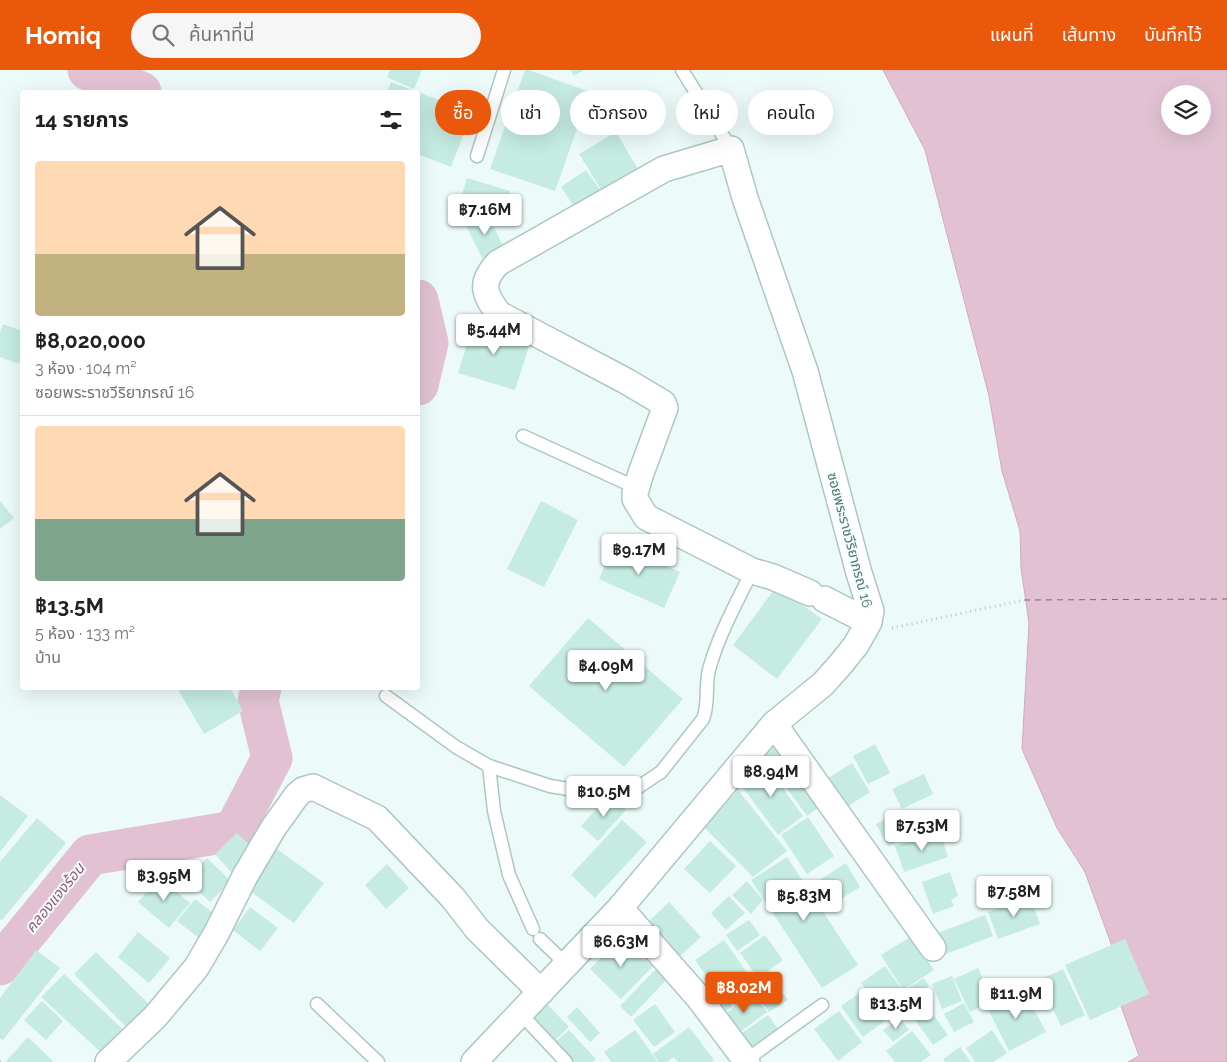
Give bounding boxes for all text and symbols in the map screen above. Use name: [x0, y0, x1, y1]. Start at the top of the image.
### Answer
search box: [131, 13, 481, 58]
text: Homiq: [25, 21, 101, 50]
icon: search: [149, 21, 177, 49]
text: ค้นหาที่นี่: [189, 23, 254, 45]
text: แผนที่: [990, 24, 1034, 45]
text: เส้นทาง: [1062, 24, 1116, 45]
text: บันทึกไว้: [1144, 24, 1202, 45]
map controls: [1161, 85, 1211, 135]
button: layers: [1161, 85, 1211, 135]
chip: ซื้อ: [435, 90, 491, 135]
chip: เช่า: [501, 90, 560, 135]
chip: ตัวกรอง: [570, 90, 666, 135]
chip: ใหม่: [676, 90, 738, 135]
chip: คอนโด: [748, 90, 833, 135]
icon: filters: [377, 106, 405, 134]
text: 14 รายการ: [35, 107, 129, 132]
icon: home: [175, 193, 265, 283]
pin: ฿7.16M: [444, 194, 526, 236]
text: ฿7.16M: [459, 200, 511, 219]
pin: ฿5.44M: [453, 314, 535, 356]
text: ฿5.44M: [467, 320, 521, 339]
text: ฿8,020,000: [35, 328, 146, 353]
text: 3 ห้อง · 104 m²: [35, 359, 136, 378]
text: ซอยพระราชวีริยาภรณ์ 16: [35, 383, 194, 402]
icon: home: [175, 459, 265, 549]
street label: ซอยพระราชวีริยาภรณ์ 16: [824, 471, 876, 609]
pin: ฿9.17M: [598, 534, 680, 576]
text: ฿9.17M: [612, 540, 666, 559]
text: ฿13.5M: [35, 593, 104, 618]
text: 5 ห้อง · 133 m²: [35, 624, 135, 643]
text: บ้าน: [35, 648, 61, 667]
pin: ฿4.09M: [565, 650, 647, 692]
text: ฿4.09M: [578, 656, 634, 675]
pin: ฿8.94M: [730, 756, 812, 798]
text: ฿8.94M: [744, 762, 798, 781]
pin: ฿10.5M: [563, 776, 645, 818]
text: ฿10.5M: [577, 782, 631, 801]
pin: ฿7.53M: [881, 810, 963, 852]
text: ฿7.53M: [896, 816, 948, 835]
water label: คลองแจงร้อน: [22, 859, 89, 936]
pin: ฿3.95M: [123, 860, 205, 902]
text: ฿3.95M: [137, 866, 191, 885]
pin: ฿7.58M: [973, 876, 1055, 918]
pin: ฿5.83M: [763, 880, 845, 922]
text: ฿7.58M: [987, 882, 1041, 901]
text: ฿5.83M: [777, 886, 831, 905]
pin: ฿6.63M: [580, 926, 662, 968]
text: ฿6.63M: [593, 932, 649, 951]
pin: ฿8.02M: [703, 972, 785, 1014]
text: ฿8.02M: [716, 978, 772, 997]
pin: ฿11.9M: [975, 978, 1057, 1020]
text: ฿11.9M: [990, 984, 1042, 1003]
pin: ฿13.5M: [855, 988, 937, 1030]
text: ฿13.5M: [870, 994, 922, 1013]

